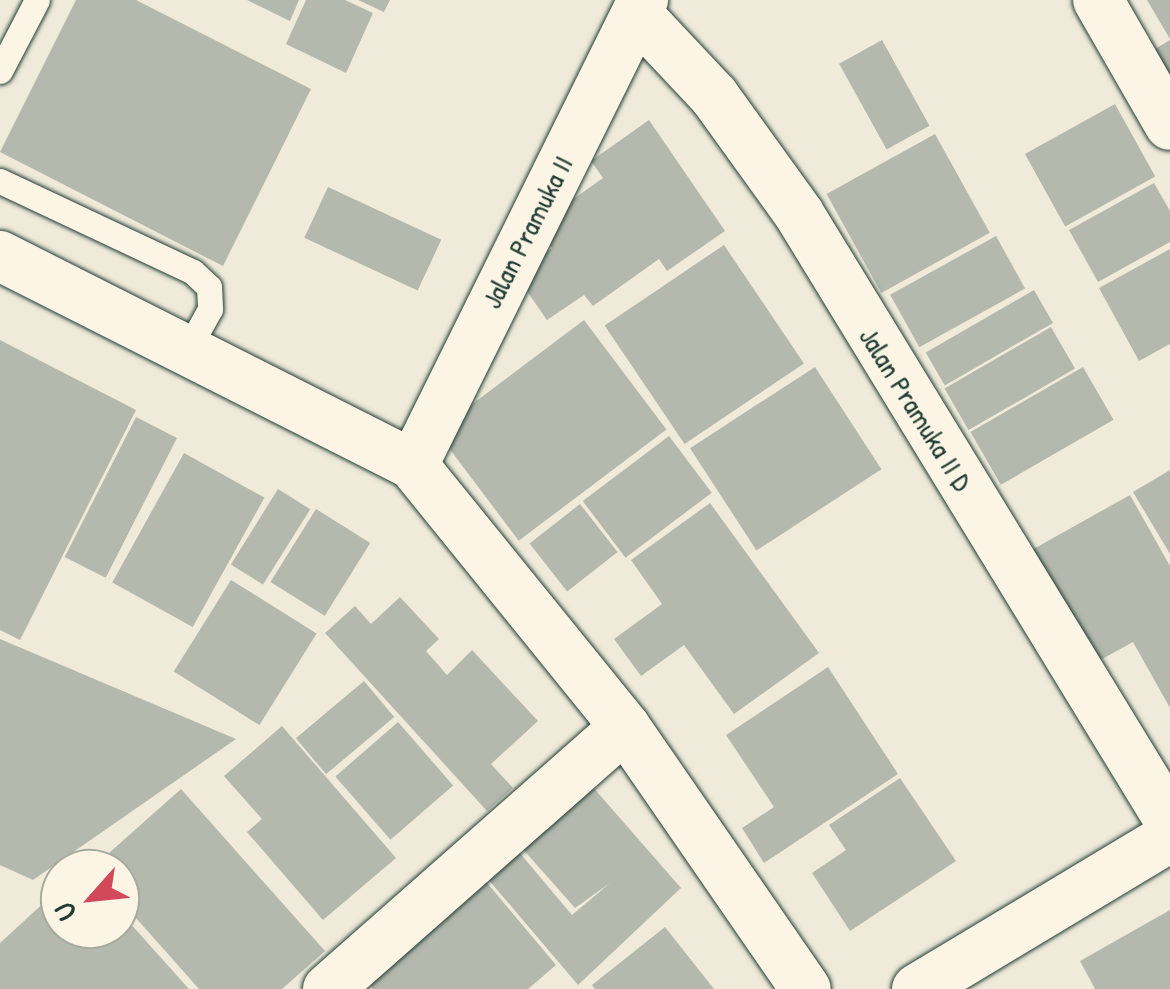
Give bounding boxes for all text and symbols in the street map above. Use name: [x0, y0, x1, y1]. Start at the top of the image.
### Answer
street label: Jalan Pramuka II: [474, 150, 580, 314]
street label: Jalan Pramuka II D: [852, 321, 980, 497]
north arrow: [40, 849, 140, 949]
text: U: [45, 896, 85, 927]

